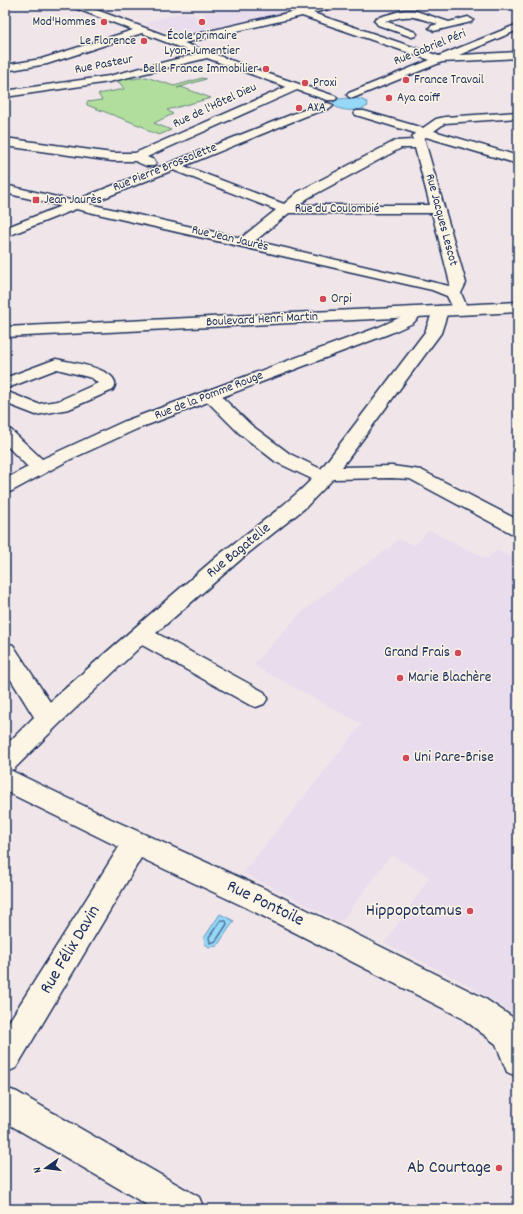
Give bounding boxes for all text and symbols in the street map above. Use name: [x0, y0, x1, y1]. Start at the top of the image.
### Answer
place label: Mod'Hommes: [32, 13, 96, 32]
marker: Mod'Hommes: [99, 17, 109, 27]
marker: École primaire Lyon-Jumentier: [197, 17, 207, 27]
street label: Rue Gabriel Péri: [391, 25, 470, 71]
place label: École primaire Lyon-Jumentier: [164, 27, 240, 61]
place label: Le Florence: [80, 32, 136, 51]
marker: Le Florence: [139, 36, 149, 46]
street label: Rue Pasteur: [73, 50, 135, 80]
place label: Belle France Immobilier: [143, 60, 258, 79]
marker: Belle France Immobilier: [261, 64, 271, 74]
place label: France Travail: [414, 71, 484, 90]
place label: Proxi: [313, 74, 337, 93]
marker: France Travail: [401, 75, 411, 85]
street label: Rue de l'Hôtel Dieu: [170, 78, 260, 134]
marker: Proxi: [300, 78, 310, 88]
place label: Aya coiff: [397, 89, 441, 108]
marker: Aya coiff: [384, 93, 394, 103]
place label: AXA: [307, 99, 326, 118]
marker: AXA: [294, 103, 304, 113]
street label: Rue Pierre Brossolette: [110, 138, 220, 198]
street label: Rue Jacques Lescot: [420, 172, 462, 268]
place label: Jean Jaurès: [44, 191, 102, 210]
marker: Jean Jaurès: [31, 195, 41, 205]
street label: Rue du Coulombié: [295, 200, 380, 219]
street label: Rue Jean Jaurès: [190, 221, 270, 257]
place label: Orpi: [331, 290, 352, 309]
marker: Orpi: [318, 294, 328, 304]
street label: Boulevard Henri Martin: [206, 308, 318, 332]
street label: Rue de la Pomme Rouge: [152, 366, 266, 425]
street label: Rue Bagatelle: [202, 518, 276, 584]
place label: Grand Frais: [384, 642, 450, 664]
marker: Grand Frais: [453, 648, 463, 658]
place label: Marie Blachère: [408, 667, 492, 689]
marker: Marie Blachère: [395, 673, 405, 683]
place label: Uni Pare-Brise: [414, 747, 494, 769]
marker: Uni Pare-Brise: [401, 753, 411, 763]
street label: Rue Pontoile: [222, 875, 308, 934]
place label: Hippopotamus: [366, 899, 462, 924]
street label: Rue Félix Davin: [35, 901, 107, 999]
marker: Hippopotamus: [465, 906, 475, 916]
north arrow: [26, 1148, 66, 1188]
place label: Ab Courtage: [407, 1156, 491, 1181]
marker: Ab Courtage: [494, 1163, 504, 1173]
text: N: [30, 1165, 47, 1175]

